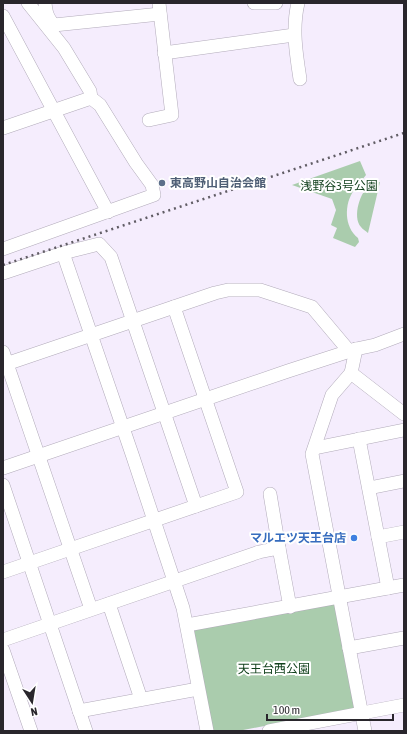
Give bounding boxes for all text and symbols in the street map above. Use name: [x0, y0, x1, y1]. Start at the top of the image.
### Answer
place label: 東高野山自治会館: [170, 176, 266, 190]
marker: 東高野山自治会館: [157, 178, 167, 188]
park label: 浅野谷3号公園: [300, 179, 378, 193]
place label: マルエツ天王台店: [250, 531, 346, 545]
marker: マルエツ天王台店: [349, 533, 359, 543]
park label: 天王台西公園: [238, 662, 310, 676]
north arrow: [12, 682, 52, 722]
scale bar: [267, 696, 393, 722]
text: 100 m: [273, 703, 300, 717]
text: N: [30, 705, 39, 718]

